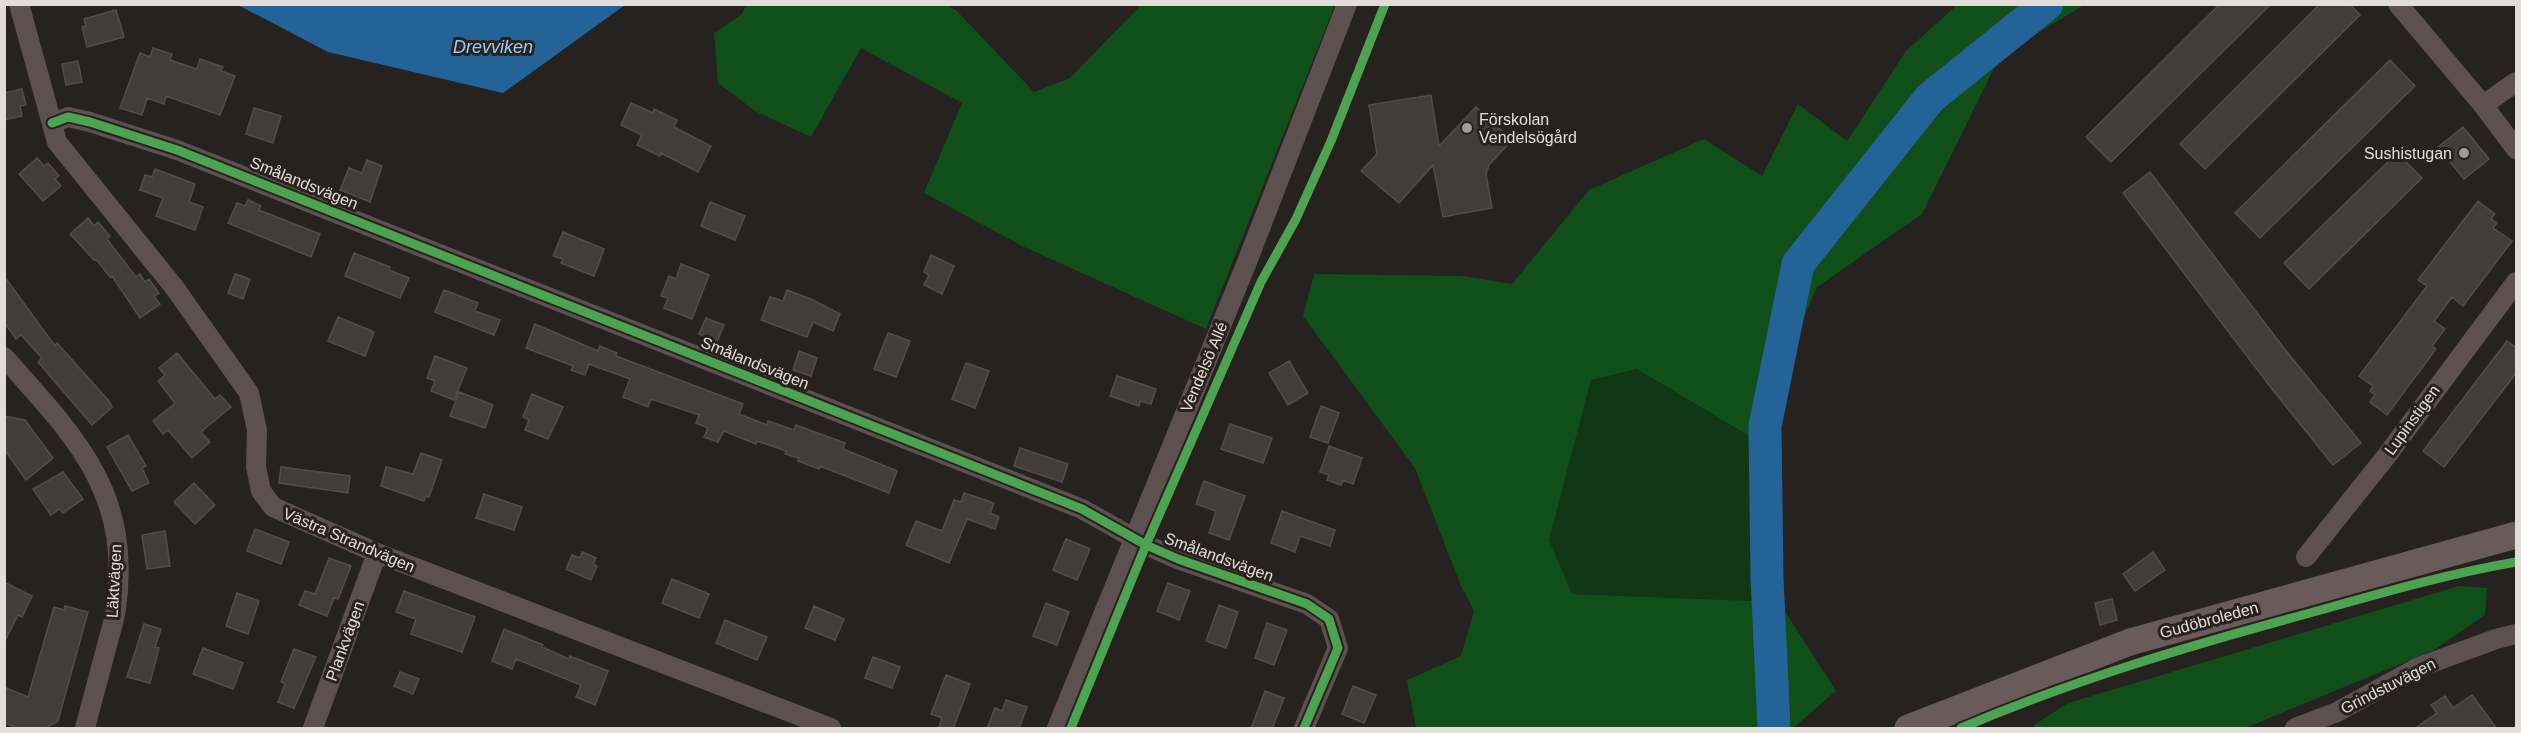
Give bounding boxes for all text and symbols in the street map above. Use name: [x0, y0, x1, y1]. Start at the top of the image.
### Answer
water label: Drevviken: [453, 37, 533, 57]
place label: Förskolan Vendelsögård: [1479, 111, 1577, 146]
marker: Förskolan Vendelsögård: [1460, 121, 1474, 135]
place label: Sushistugan: [2364, 145, 2452, 162]
marker: Sushistugan: [2457, 146, 2471, 160]
street label: Smålandsvägen: [248, 154, 360, 212]
street label: Vendelsö Allé: [1177, 319, 1231, 415]
street label: Smålandsvägen: [699, 334, 811, 392]
street label: Lupinstigen: [2381, 382, 2443, 458]
street label: Västra Strandvägen: [281, 505, 417, 575]
street label: Smålandsvägen: [1162, 529, 1276, 585]
street label: Läktvägen: [104, 544, 124, 618]
street label: Plankvägen: [323, 599, 367, 683]
street label: Gudöbroleden: [2158, 599, 2260, 641]
street label: Grindstuvägen: [2338, 655, 2438, 717]

